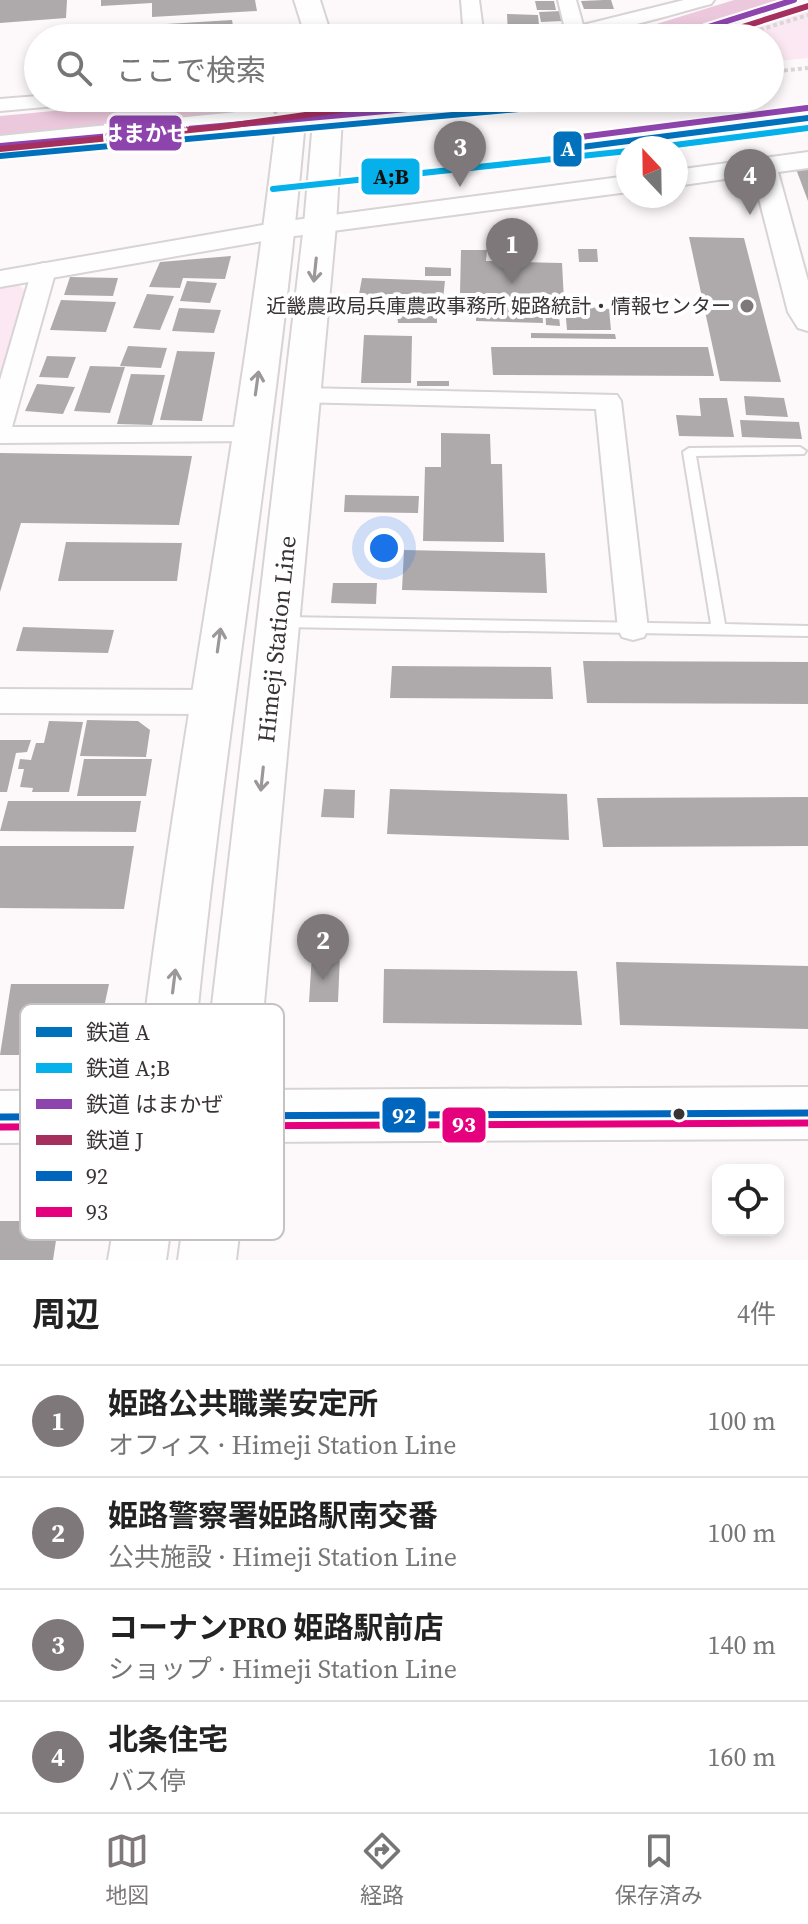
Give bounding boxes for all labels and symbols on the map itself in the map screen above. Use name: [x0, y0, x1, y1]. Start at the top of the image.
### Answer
line badge: はまかぜ: [108, 114, 183, 152]
text: はまかぜ: [101, 118, 189, 148]
pin: 3: [434, 121, 486, 187]
line badge: A: [552, 130, 583, 168]
text: A: [561, 133, 576, 163]
north arrow: [616, 136, 688, 208]
pin: 4: [724, 149, 776, 215]
line badge: A;B: [360, 157, 421, 196]
text: A;B: [373, 161, 409, 191]
pin: 1: [486, 218, 538, 284]
one-way arrow: [308, 256, 323, 283]
place label: 近畿農政局兵庫農政事務所 姫路統計・情報センター: [266, 292, 731, 320]
marker: 近畿農政局兵庫農政事務所 姫路統計・情報センター: [738, 297, 756, 315]
one-way arrow: [250, 371, 265, 396]
your location: [364, 528, 404, 568]
street label: Himeji Station Line: [249, 534, 304, 744]
one-way arrow: [212, 628, 227, 654]
one-way arrow: [254, 765, 269, 792]
pin: 2: [297, 914, 349, 980]
one-way arrow: [166, 968, 181, 995]
legend: [20, 1004, 284, 1240]
text: 鉄道 A: [86, 1017, 150, 1047]
text: 鉄道 A;B: [86, 1053, 170, 1083]
text: 鉄道 はまかぜ: [86, 1089, 223, 1119]
line badge: 92: [381, 1096, 427, 1134]
text: 92: [392, 1100, 416, 1130]
line badge: 93: [441, 1106, 487, 1144]
unlabelled marker: [671, 1106, 687, 1122]
text: 93: [452, 1109, 476, 1139]
text: 鉄道 J: [86, 1125, 143, 1155]
text: 92: [86, 1161, 108, 1191]
text: 93: [86, 1197, 108, 1227]

